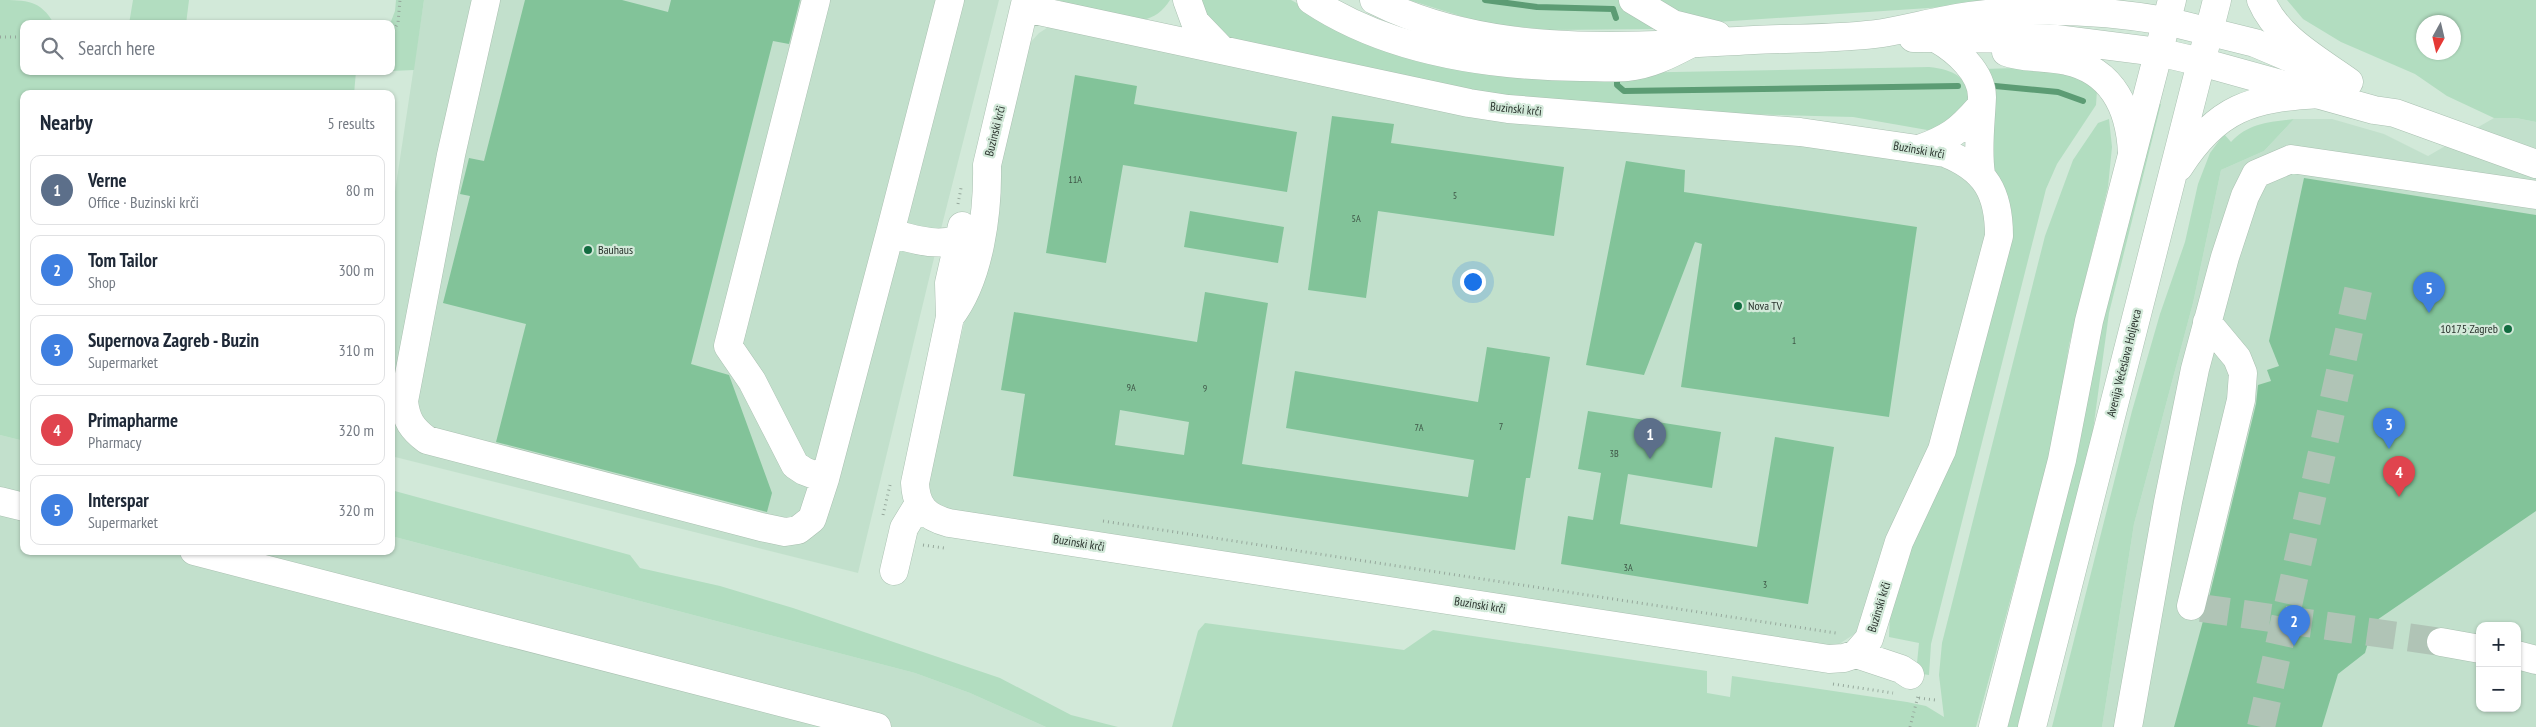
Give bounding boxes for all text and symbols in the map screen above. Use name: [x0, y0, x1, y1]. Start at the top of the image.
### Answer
north arrow: [2416, 15, 2461, 60]
search box: [20, 20, 395, 75]
icon: search: [38, 34, 66, 62]
text: Search here: [78, 36, 155, 60]
street label: Buzinski krči: [1490, 98, 1543, 119]
street label: Buzinski krči: [981, 104, 1008, 158]
text: Nearby: [40, 109, 93, 136]
text: 5 results: [328, 113, 375, 133]
street label: Buzinski krči: [1892, 138, 1946, 161]
text: Verne: [88, 168, 127, 192]
house number: 11A: [1068, 173, 1082, 186]
text: 1: [53, 180, 61, 200]
text: 80 m: [346, 180, 374, 200]
house number: 5: [1453, 189, 1457, 202]
text: Office · Buzinski krči: [88, 192, 199, 212]
house number: 5A: [1351, 212, 1361, 225]
place label: Bauhaus: [598, 242, 633, 257]
marker: Bauhaus: [582, 244, 594, 256]
text: Tom Tailor: [88, 248, 158, 272]
text: 2: [53, 260, 61, 280]
text: 300 m: [339, 260, 374, 280]
your location: [1460, 269, 1486, 295]
text: Shop: [88, 272, 116, 292]
pin: 5: [2413, 272, 2445, 313]
place label: Nova TV: [1748, 298, 1782, 313]
marker: Nova TV: [1732, 300, 1744, 312]
street label: Avenija Većeslava Holjevca: [2103, 307, 2144, 418]
place label: 10175 Zagreb: [2440, 321, 2498, 336]
marker: 10175 Zagreb: [2502, 323, 2514, 335]
text: Supernova Zagreb - Buzin: [88, 328, 259, 352]
house number: 1: [1792, 334, 1796, 347]
text: 3: [53, 340, 61, 360]
text: 310 m: [339, 340, 374, 360]
text: Supermarket: [88, 352, 158, 372]
house number: 9A: [1126, 381, 1136, 394]
house number: 9: [1203, 382, 1207, 395]
text: Primapharme: [88, 408, 178, 432]
pin: 3: [2373, 408, 2405, 449]
pin: 1: [1634, 418, 1666, 459]
text: 4: [53, 420, 61, 440]
text: 320 m: [339, 420, 374, 440]
house number: 7: [1499, 420, 1503, 433]
house number: 7A: [1414, 421, 1424, 434]
text: Pharmacy: [88, 432, 141, 452]
house number: 3B: [1609, 447, 1619, 460]
pin: 4: [2383, 456, 2415, 497]
text: Interspar: [88, 488, 149, 512]
text: 5: [53, 500, 61, 520]
text: 320 m: [339, 500, 374, 520]
text: Supermarket: [88, 512, 158, 532]
street label: Buzinski krči: [1052, 531, 1106, 554]
house number: 3A: [1623, 561, 1633, 574]
house number: 3: [1763, 578, 1767, 591]
street label: Buzinski krči: [1864, 580, 1893, 634]
street label: Buzinski krči: [1453, 593, 1507, 616]
pin: 2: [2278, 605, 2310, 646]
map controls: [2476, 622, 2521, 712]
button: +: [2476, 622, 2521, 667]
button: −: [2476, 667, 2521, 712]

